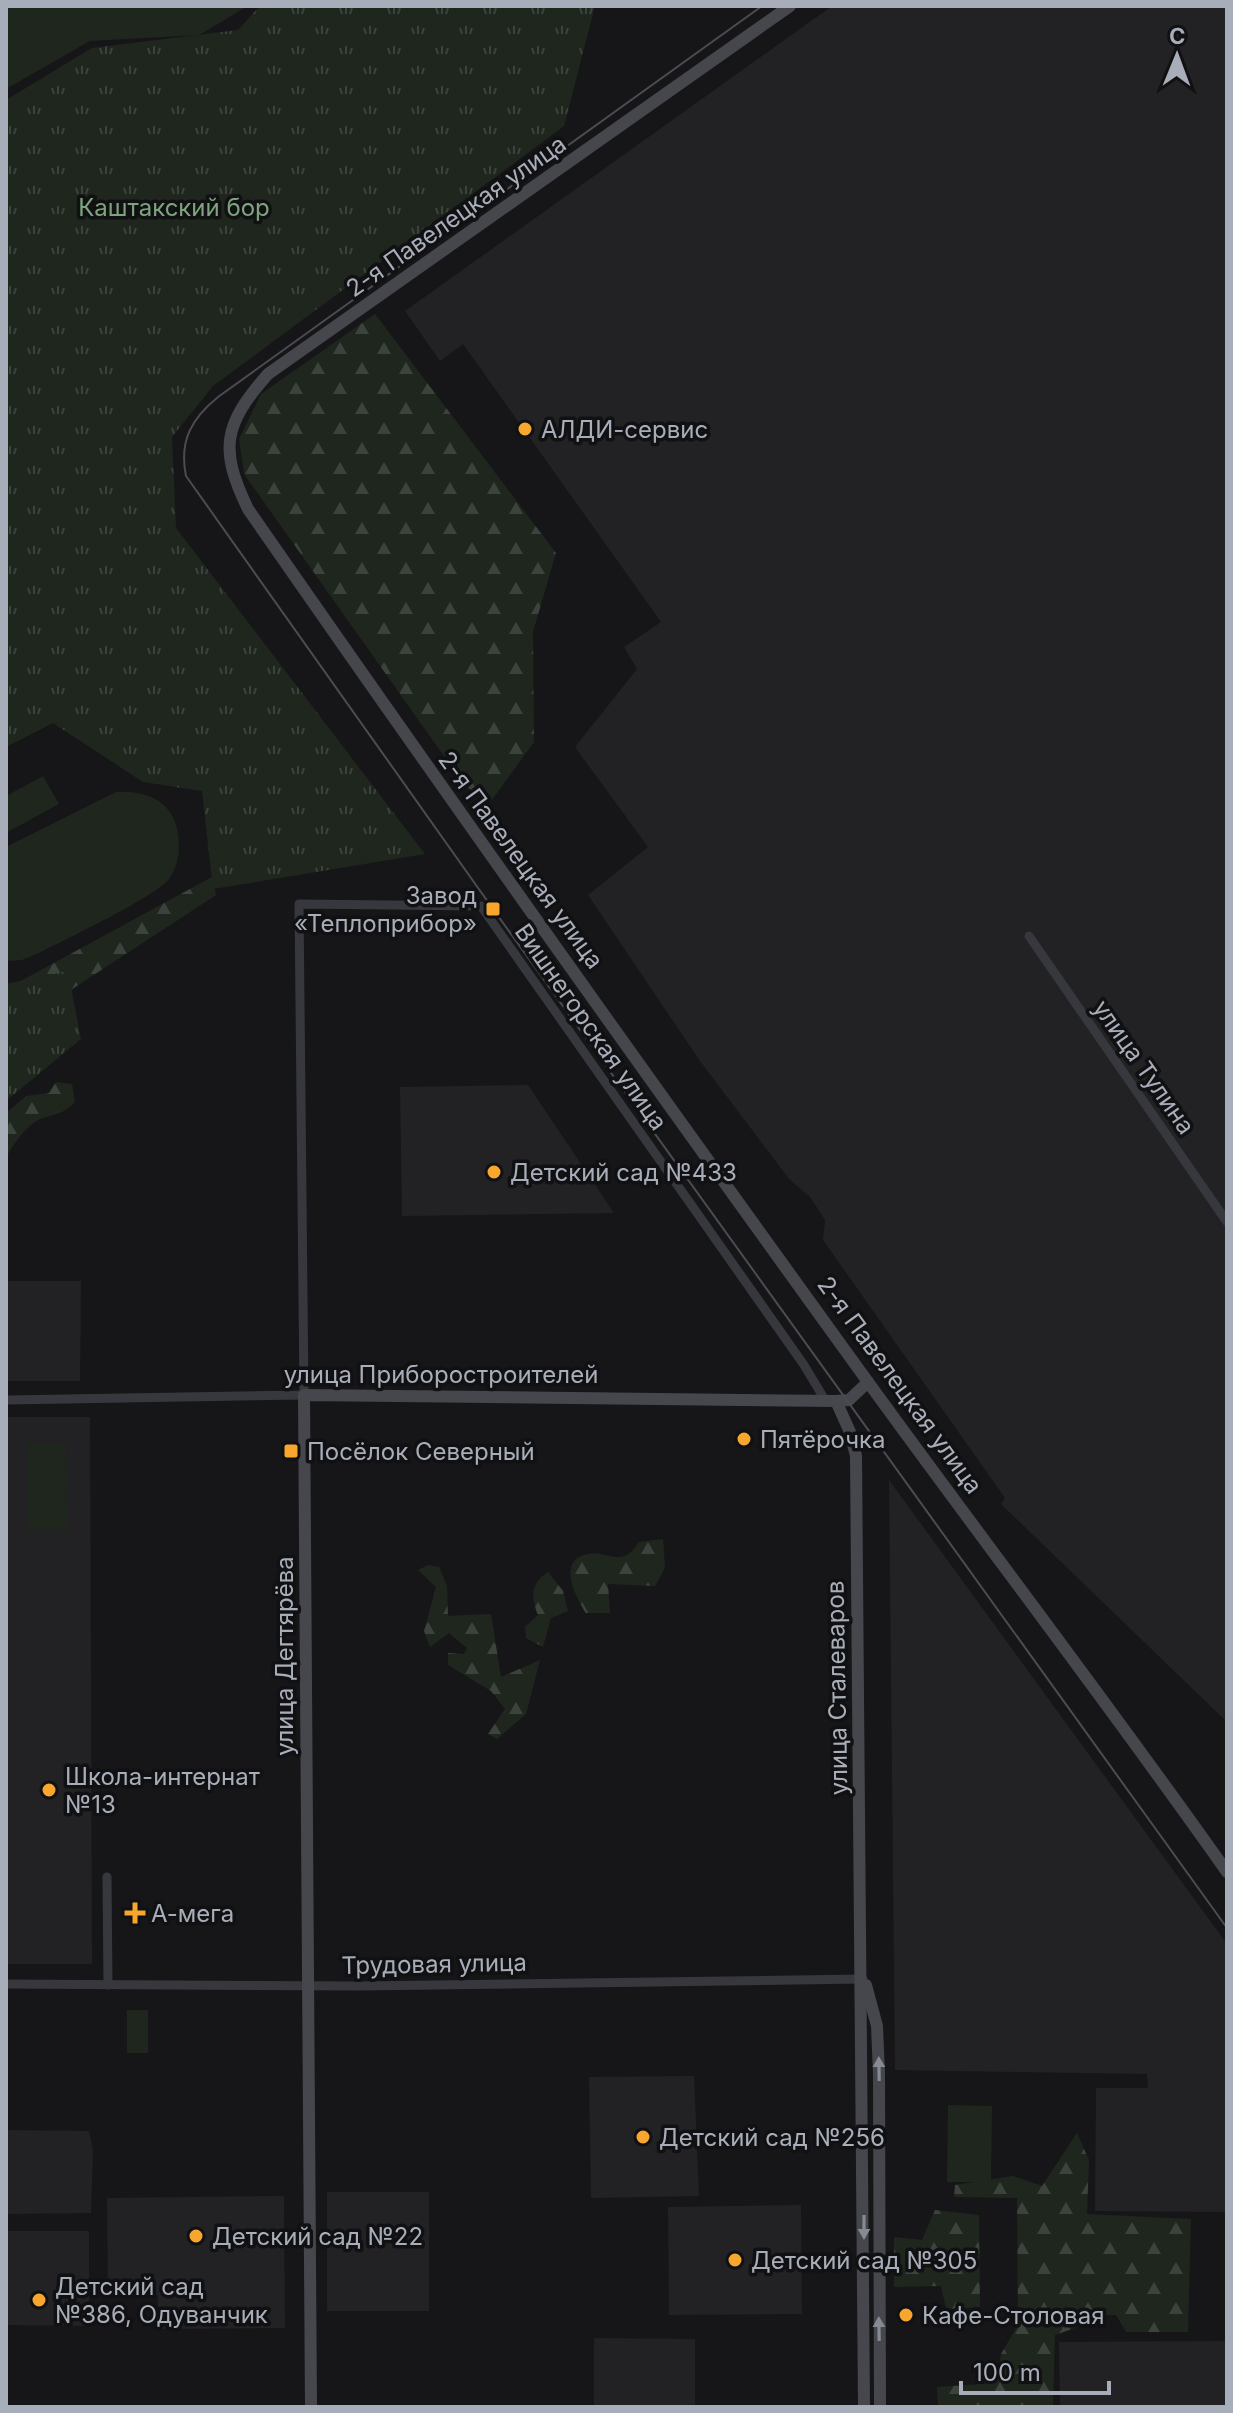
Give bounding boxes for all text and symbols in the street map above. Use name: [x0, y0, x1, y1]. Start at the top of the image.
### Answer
north arrow: [1137, 16, 1217, 96]
text: С: [1169, 23, 1186, 49]
street label: 2-я Павелецкая улица: [341, 129, 571, 303]
park label: Каштакский бор: [78, 193, 270, 222]
place label: АЛДИ-сервис: [541, 415, 708, 444]
marker: АЛДИ-сервис: [516, 420, 534, 438]
street label: 2-я Павелецкая улица: [432, 746, 610, 974]
place label: Завод «Теплоприбор»: [294, 881, 477, 938]
marker: Завод «Теплоприбор»: [484, 900, 502, 918]
street label: Вишнегорская улица: [509, 918, 673, 1136]
street label: улица Тулина: [1087, 994, 1201, 1140]
place label: Детский сад №433: [510, 1158, 737, 1187]
marker: Детский сад №433: [485, 1163, 503, 1181]
street label: 2-я Павелецкая улица: [811, 1271, 989, 1499]
street label: улица Приборостроителей: [284, 1360, 598, 1389]
place label: Пятёрочка: [760, 1425, 886, 1454]
marker: Пятёрочка: [735, 1430, 753, 1448]
place label: Посёлок Северный: [307, 1437, 535, 1466]
marker: Посёлок Северный: [282, 1442, 300, 1460]
street label: улица Дегтярёва: [270, 1556, 299, 1756]
street label: улица Сталеваров: [821, 1580, 853, 1796]
place label: Школа-интернат №13: [65, 1762, 260, 1819]
marker: Школа-интернат №13: [40, 1781, 58, 1799]
place label: А-мега: [151, 1899, 234, 1928]
marker: А-мега: [126, 1904, 144, 1922]
street label: Трудовая улица: [341, 1948, 527, 1980]
one-way arrow: [872, 2056, 885, 2081]
place label: Детский сад №256: [659, 2123, 885, 2152]
marker: Детский сад №256: [634, 2128, 652, 2146]
one-way arrow: [858, 2215, 870, 2240]
place label: Детский сад №22: [212, 2222, 423, 2251]
marker: Детский сад №22: [187, 2227, 205, 2245]
place label: Детский сад №305: [751, 2246, 977, 2275]
marker: Детский сад №305: [726, 2251, 744, 2269]
place label: Детский сад №386, Одуванчик: [55, 2272, 268, 2329]
marker: Детский сад №386, Одуванчик: [30, 2291, 48, 2309]
place label: Кафе-Столовая: [922, 2301, 1104, 2330]
marker: Кафе-Столовая: [897, 2306, 915, 2324]
one-way arrow: [873, 2316, 885, 2341]
scale bar: [961, 2345, 1109, 2395]
text: 100 m: [973, 2358, 1041, 2387]

